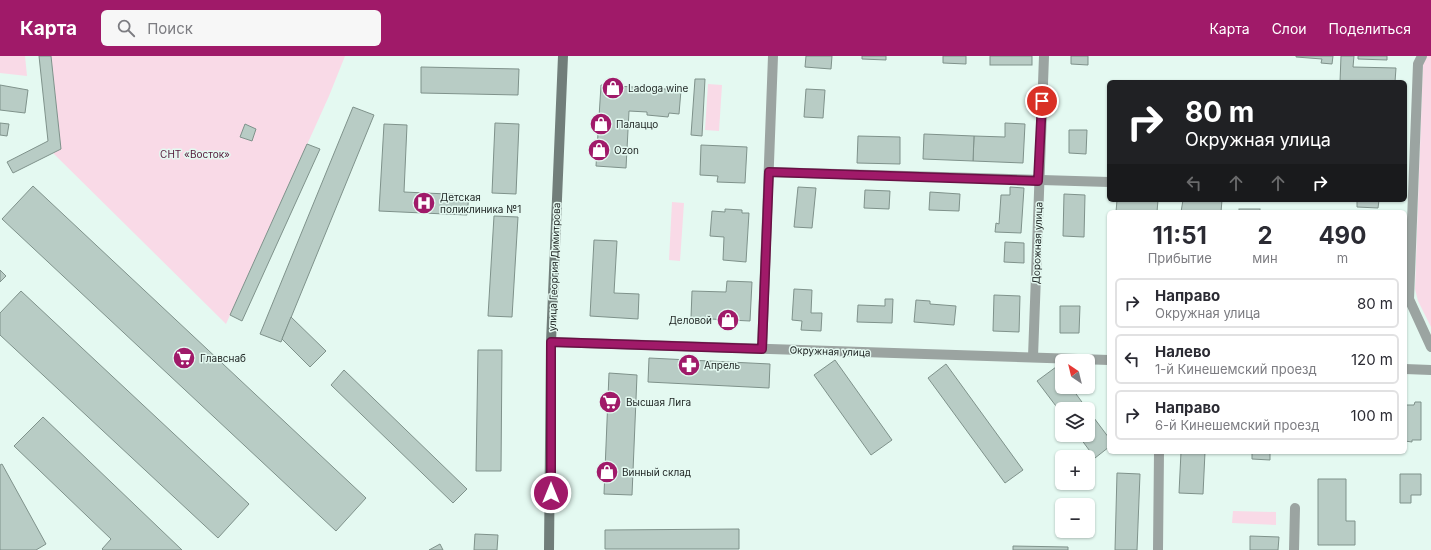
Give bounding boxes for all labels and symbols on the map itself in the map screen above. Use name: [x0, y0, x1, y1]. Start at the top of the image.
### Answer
shop icon: Ladoga wine: [600, 75, 626, 101]
place label: Ladoga wine: [628, 82, 688, 94]
pin: [1025, 84, 1059, 118]
shop icon: Палаццо: [588, 111, 614, 137]
place label: Палаццо: [616, 118, 658, 130]
shop icon: Ozon: [586, 137, 612, 163]
place label: Ozon: [614, 144, 639, 156]
park label: СНТ «Восток»: [160, 148, 230, 160]
hospital icon: Детская поликлиника №1: [411, 190, 437, 216]
place label: Детская поликлиника №1: [440, 191, 521, 215]
street label: улица Георгия Димитрова: [546, 202, 562, 332]
street label: Дорожная улица: [1030, 202, 1044, 284]
shop icon: Деловой: [715, 307, 741, 333]
place label: Деловой: [669, 314, 712, 326]
street label: Окружная улица: [789, 344, 871, 358]
supermarket icon: Главснаб: [171, 345, 197, 371]
place label: Главснаб: [200, 352, 246, 364]
pharmacy icon: Апрель: [676, 352, 702, 378]
north arrow: [1055, 354, 1095, 394]
place label: Апрель: [704, 359, 740, 371]
supermarket icon: Высшая Лига: [597, 389, 623, 415]
place label: Высшая Лига: [626, 396, 691, 408]
shop icon: Винный склад: [594, 459, 620, 485]
place label: Винный склад: [622, 466, 691, 478]
position arrow: [530, 472, 572, 514]

